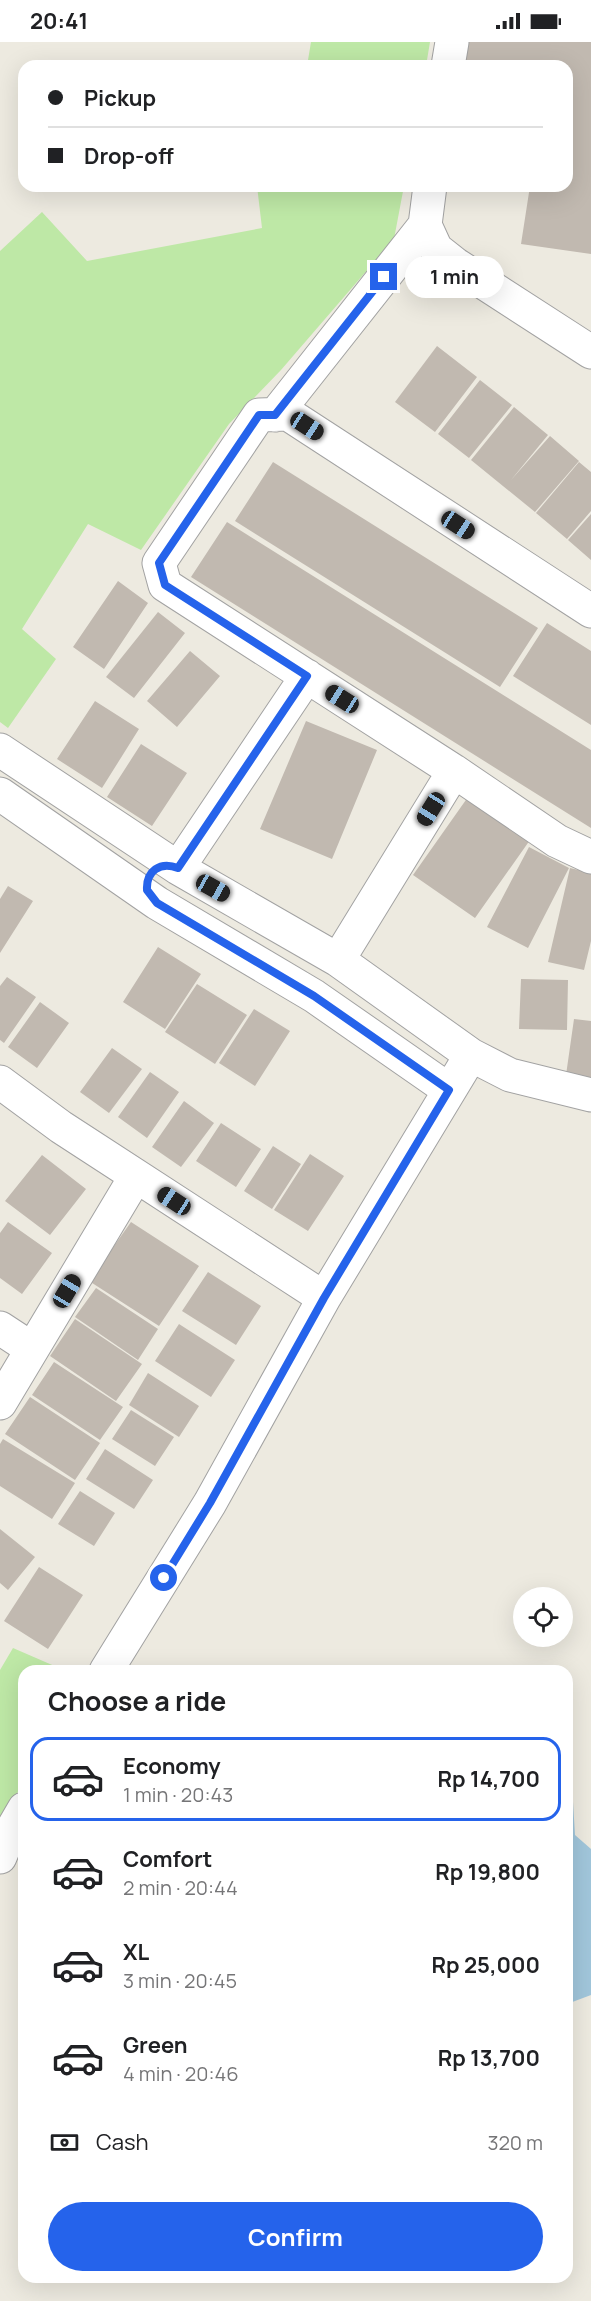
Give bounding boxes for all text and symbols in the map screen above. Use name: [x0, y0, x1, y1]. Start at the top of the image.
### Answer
text: 20:41: [30, 6, 88, 36]
text: Pickup: [84, 83, 156, 113]
text: Drop-off: [84, 141, 174, 171]
callout: 1 min: [405, 256, 504, 298]
route end: [370, 263, 397, 290]
text: 1 min: [430, 263, 479, 290]
car: [287, 409, 327, 443]
car: [438, 508, 478, 542]
car: [322, 682, 362, 716]
car: [414, 789, 448, 829]
car: [193, 871, 233, 905]
car: [154, 1184, 194, 1218]
car: [50, 1271, 84, 1311]
route start: [150, 1564, 177, 1591]
map controls: [513, 1587, 573, 1647]
button: locate: [513, 1587, 573, 1647]
text: Choose a ride: [48, 1682, 226, 1719]
text: Economy: [123, 1751, 221, 1781]
icon: car: [51, 1752, 105, 1806]
text: Rp 14,700: [438, 1764, 540, 1794]
text: 1 min · 20:43: [123, 1781, 233, 1808]
text: Comfort: [123, 1844, 212, 1874]
icon: car: [51, 1845, 105, 1899]
text: Rp 19,800: [435, 1857, 540, 1887]
text: 2 min · 20:44: [123, 1874, 238, 1901]
text: XL: [123, 1937, 149, 1967]
icon: car: [51, 1938, 105, 1992]
text: Rp 25,000: [431, 1950, 540, 1980]
text: 3 min · 20:45: [123, 1967, 237, 1994]
text: Green: [123, 2030, 188, 2060]
icon: car: [51, 2031, 105, 2085]
text: Rp 13,700: [438, 2043, 540, 2073]
text: 4 min · 20:46: [123, 2060, 239, 2087]
icon: cash: [48, 2126, 81, 2159]
text: Cash: [96, 2127, 149, 2157]
text: 320 m: [487, 2129, 543, 2156]
button: Confirm: [48, 2202, 543, 2271]

